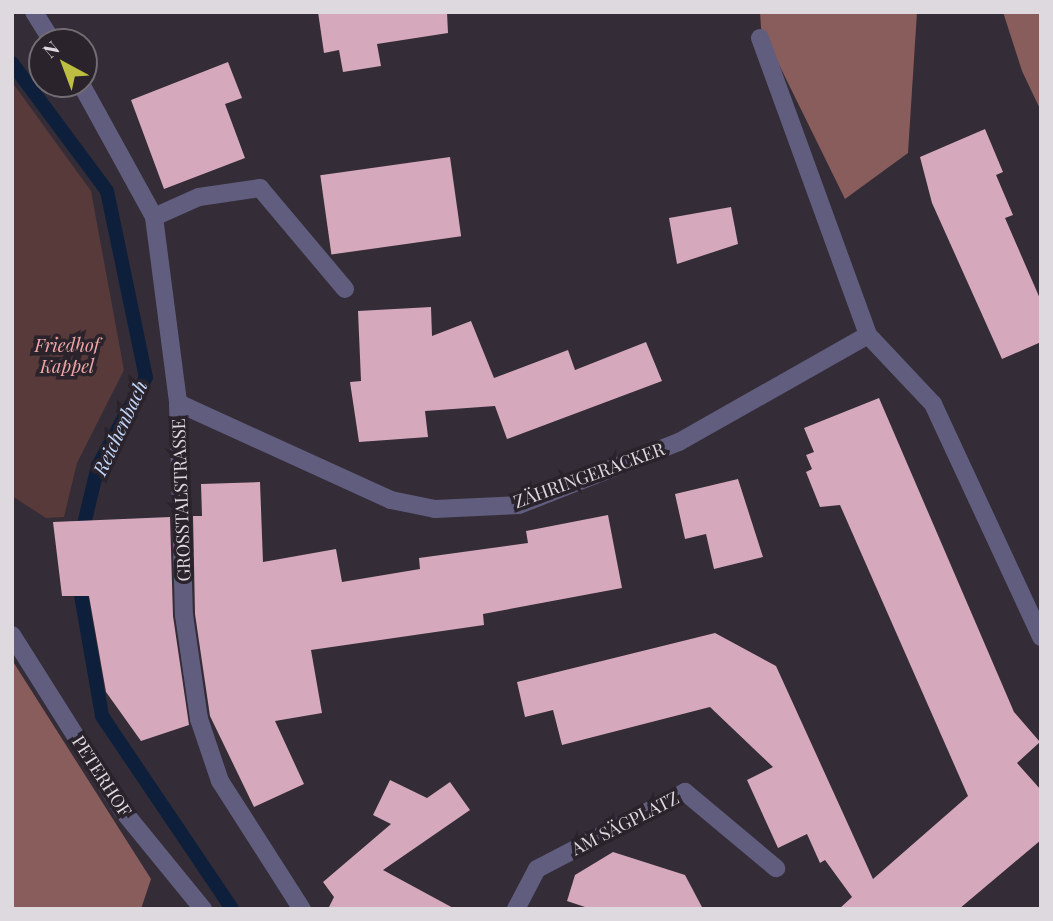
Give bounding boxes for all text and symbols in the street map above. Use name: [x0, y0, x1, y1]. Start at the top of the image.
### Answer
north arrow: [28, 28, 98, 98]
text: N: [37, 34, 64, 63]
park label: Friedhof Kappel: [35, 335, 99, 378]
water label: Reichenbach: [88, 377, 152, 479]
street label: GROSSTALSTRASSE: [167, 418, 195, 582]
street label: ZÄHRINGERACKER: [511, 438, 667, 512]
street label: PETERHOF: [68, 731, 136, 821]
street label: AM SÄGPLATZ: [568, 787, 682, 859]

